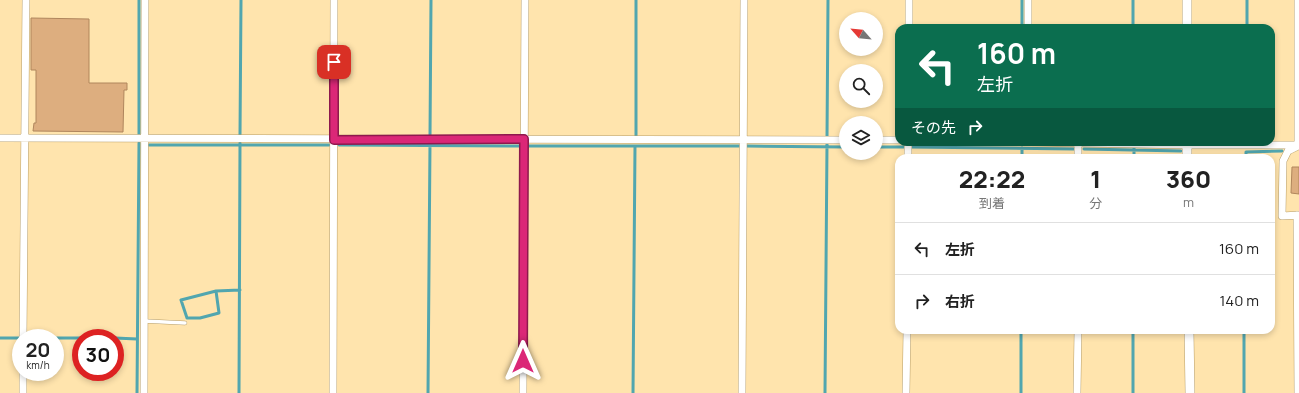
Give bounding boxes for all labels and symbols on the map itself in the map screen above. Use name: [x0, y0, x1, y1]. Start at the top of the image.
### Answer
north arrow: [839, 12, 883, 56]
pin: [317, 45, 351, 79]
speed limit sign: 30: [72, 329, 124, 381]
position arrow: [502, 340, 544, 382]

